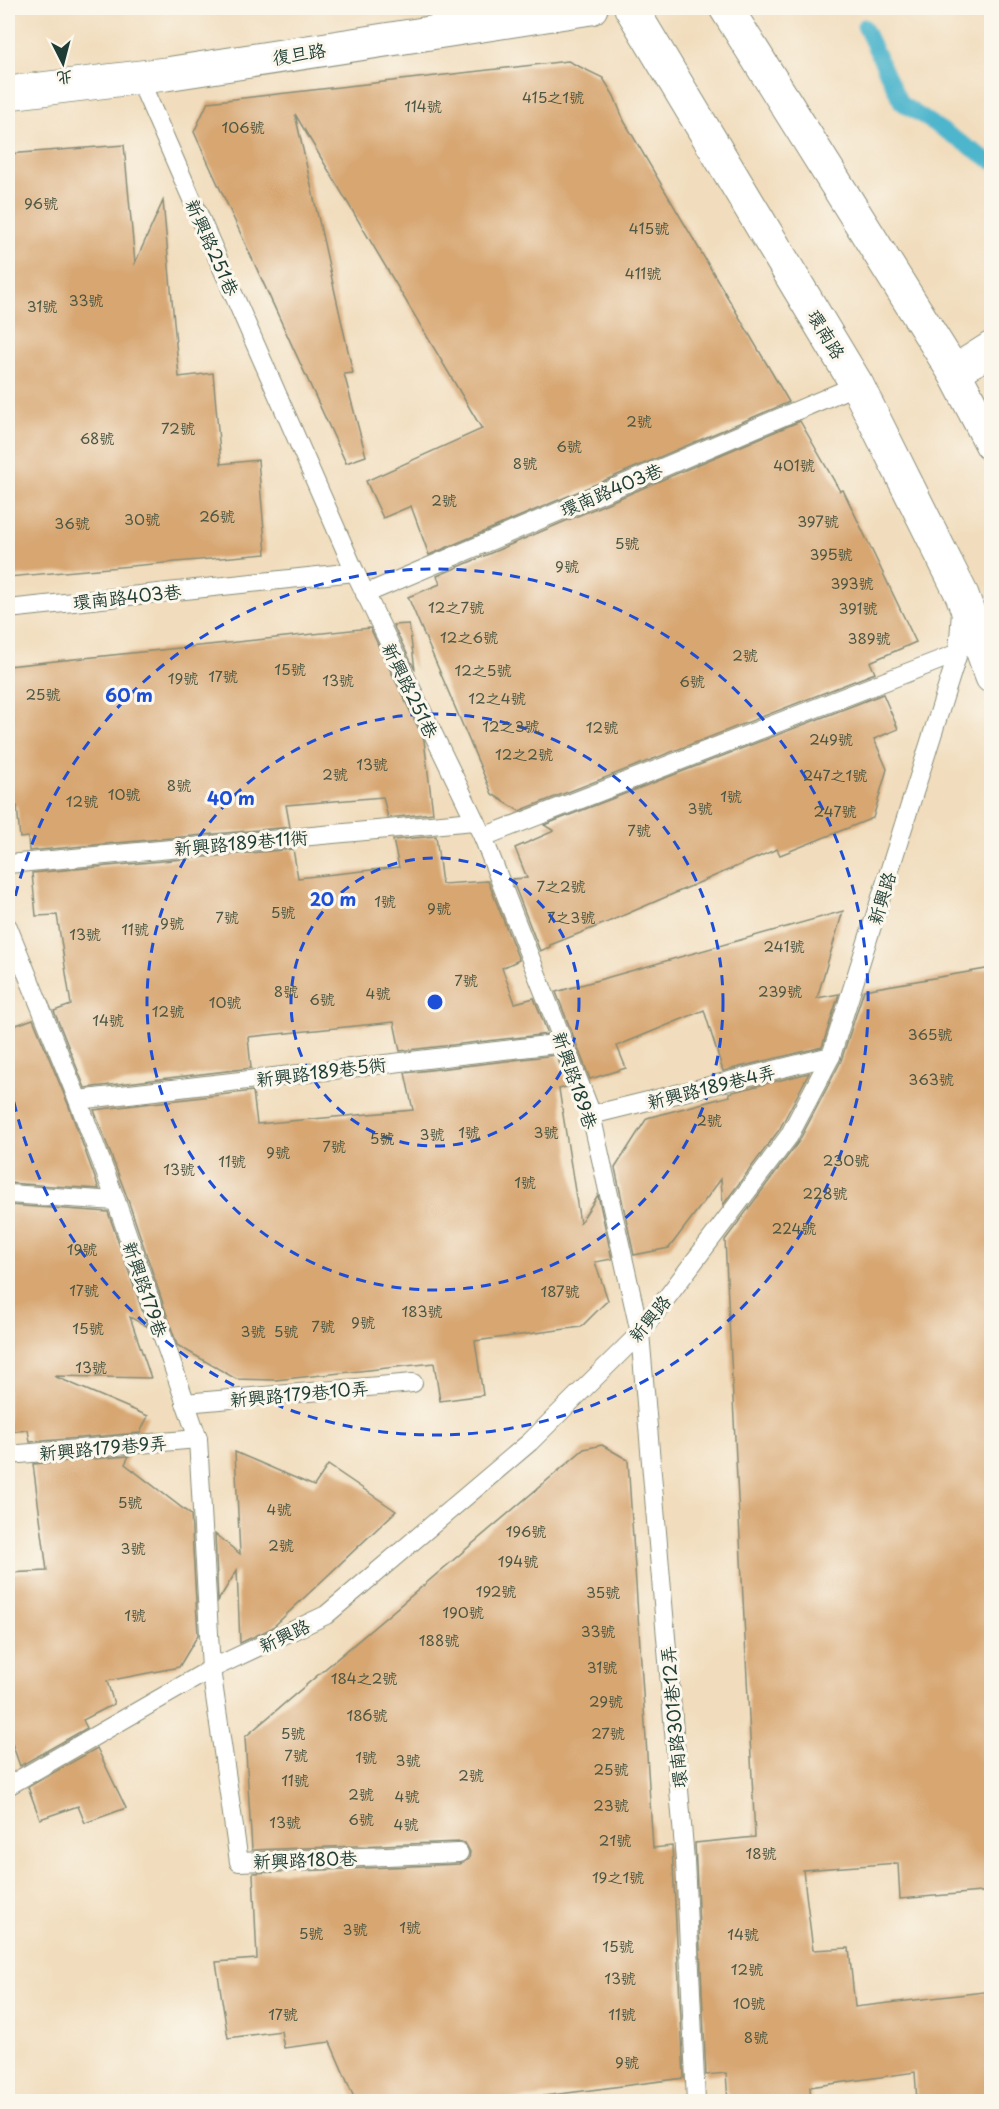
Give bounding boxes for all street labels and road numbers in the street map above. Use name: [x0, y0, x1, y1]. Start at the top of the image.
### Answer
street label: 復旦路: [270, 35, 328, 71]
street label: 新興路251巷: [180, 194, 246, 300]
street label: 環南路: [802, 304, 852, 364]
street label: 環南路403巷: [556, 455, 666, 523]
street label: 環南路403巷: [71, 577, 183, 615]
street label: 新興路251巷: [376, 638, 446, 742]
street label: 新興路189巷11衖: [173, 823, 309, 861]
street label: 新興路: [860, 868, 902, 928]
street label: 新興路189巷: [547, 1028, 605, 1132]
street label: 新興路189巷5衖: [254, 1050, 388, 1092]
street label: 新興路189巷4弄: [644, 1057, 778, 1115]
street label: 新興路179巷: [117, 1237, 175, 1341]
street label: 新興路: [622, 1289, 676, 1347]
street label: 新興路179巷10弄: [228, 1373, 370, 1413]
street label: 新興路179巷9弄: [38, 1428, 168, 1466]
street label: 新興路: [254, 1611, 314, 1659]
street label: 環南路301巷12弄: [653, 1645, 693, 1789]
street label: 新興路180巷: [252, 1844, 358, 1874]

